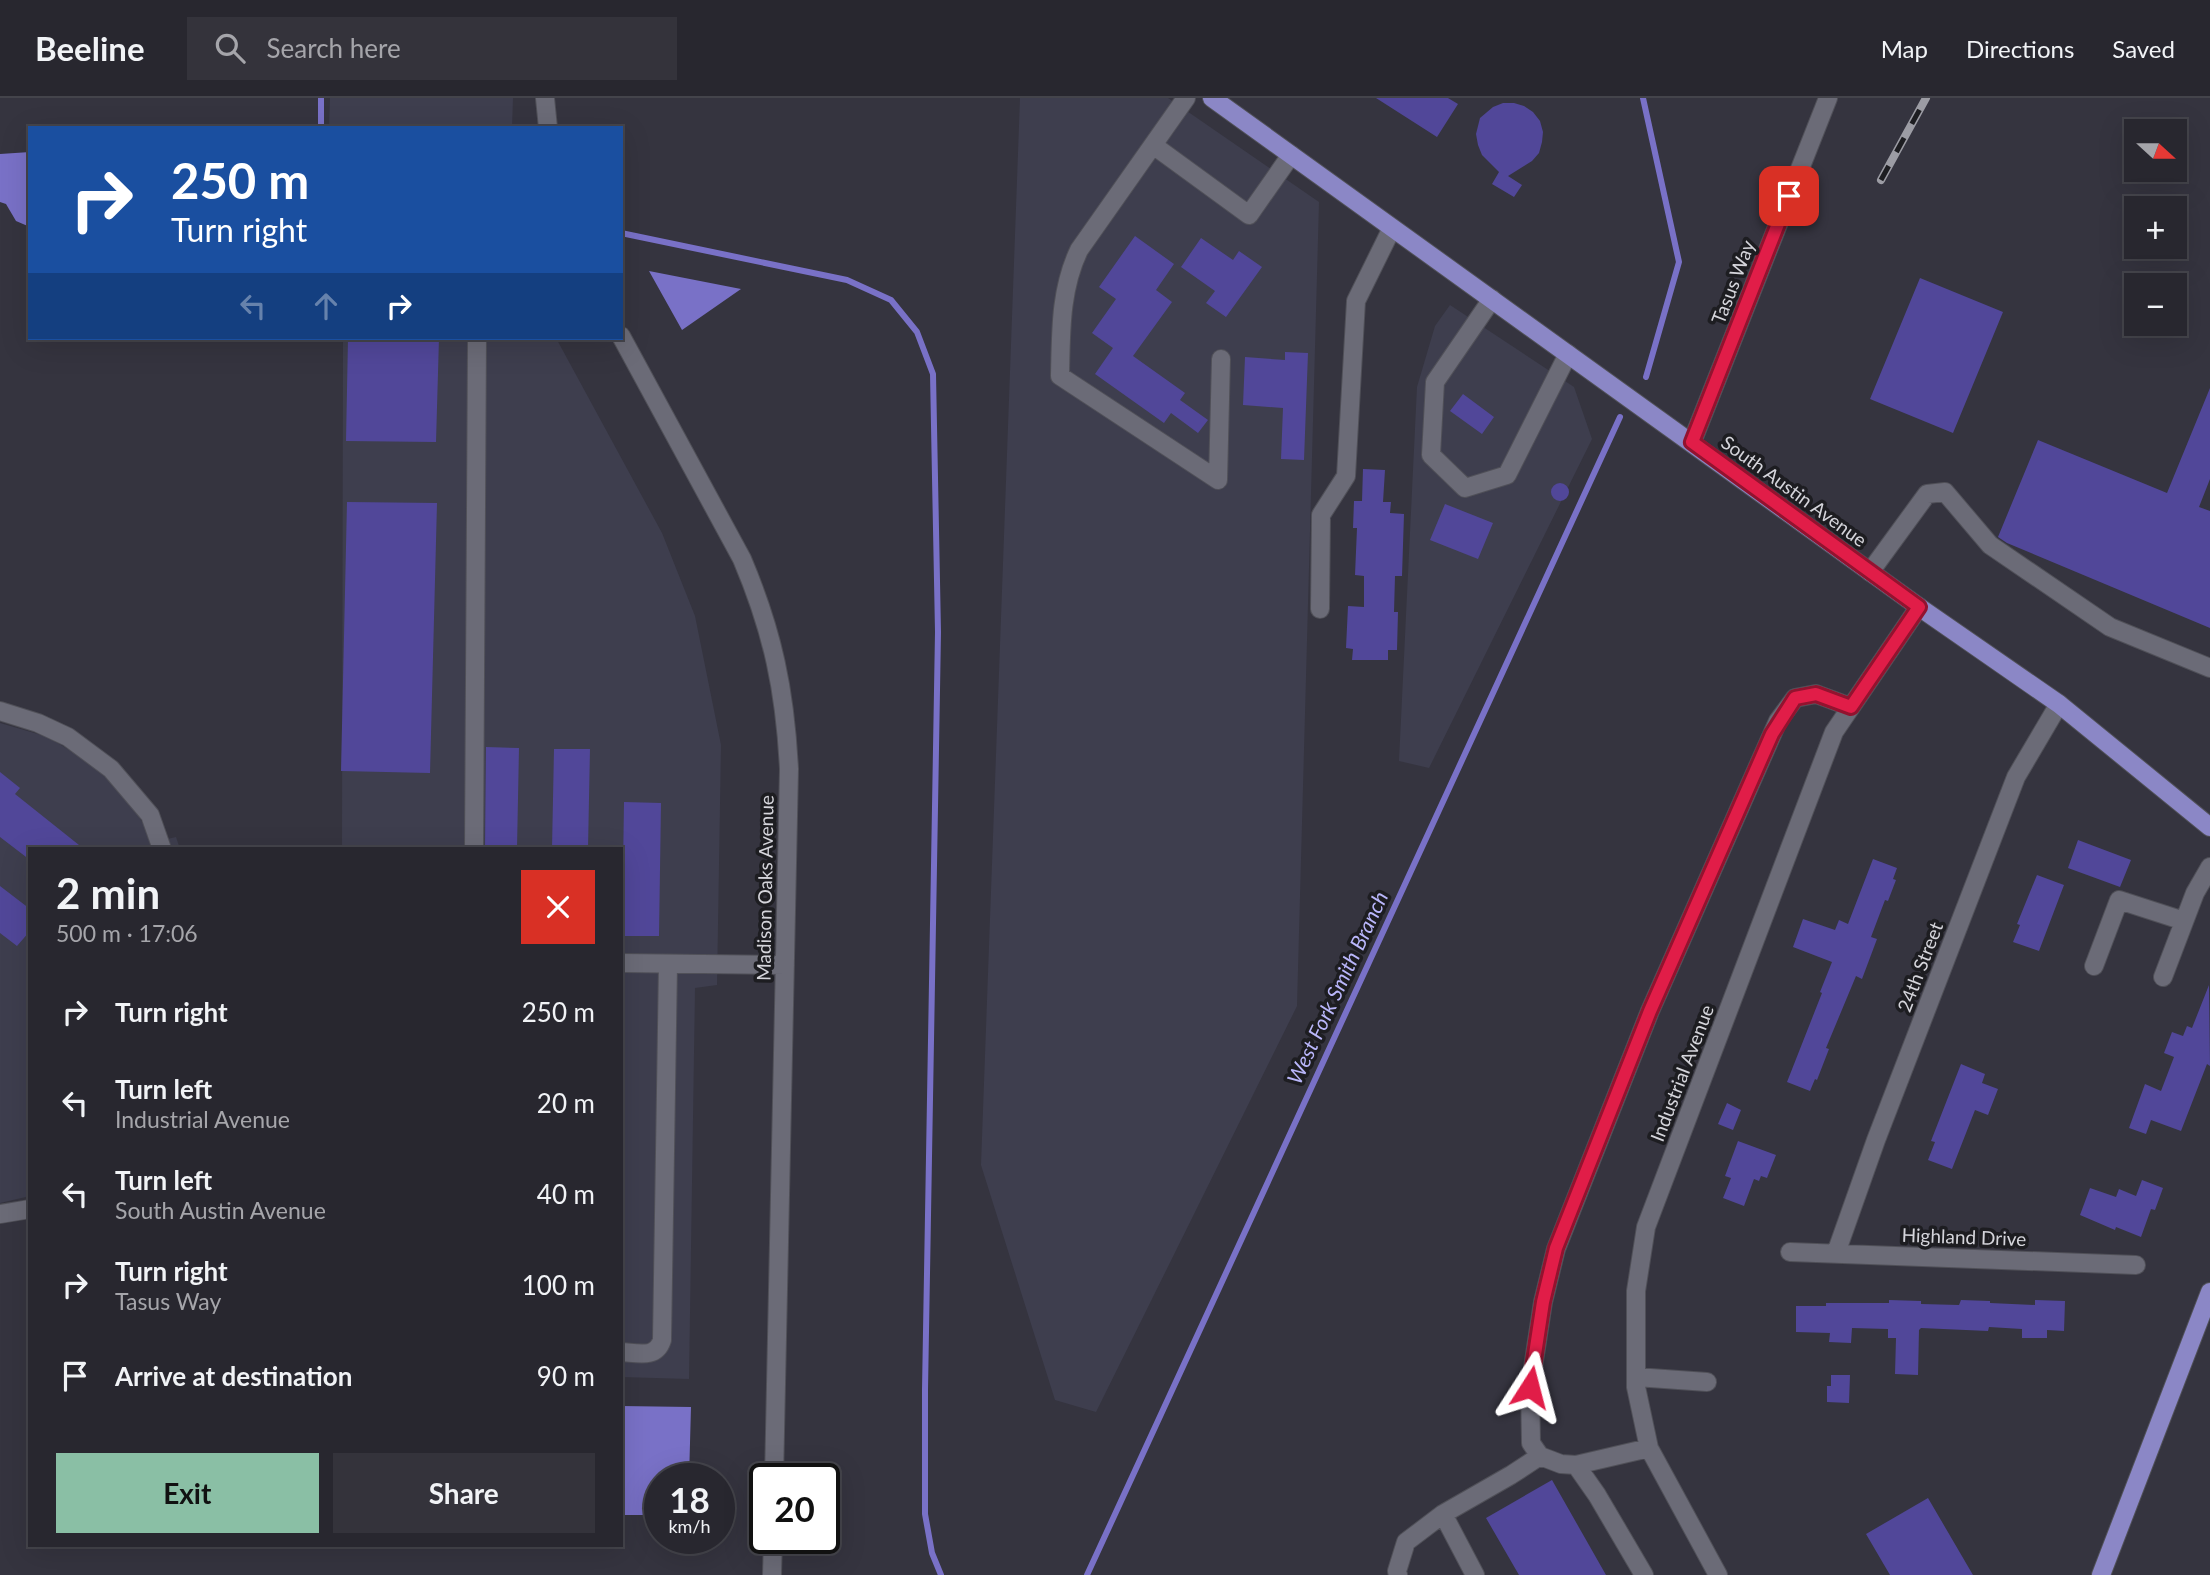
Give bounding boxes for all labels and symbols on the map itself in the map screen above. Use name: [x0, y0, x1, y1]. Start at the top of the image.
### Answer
north arrow: [2124, 119, 2188, 182]
pin: [1759, 166, 1819, 226]
street label: Tasus Way: [1706, 237, 1759, 327]
street label: South Austin Avenue: [1717, 430, 1871, 551]
street label: Madison Oaks Avenue: [751, 795, 778, 981]
water label: West Fork Smith Branch: [1281, 887, 1392, 1088]
street label: 24th Street: [1892, 918, 1947, 1015]
street label: Industrial Avenue: [1645, 1001, 1718, 1144]
street label: Highland Drive: [1901, 1223, 2027, 1250]
position arrow: [1493, 1350, 1567, 1424]
speed limit sign: 20: [749, 1463, 840, 1554]

